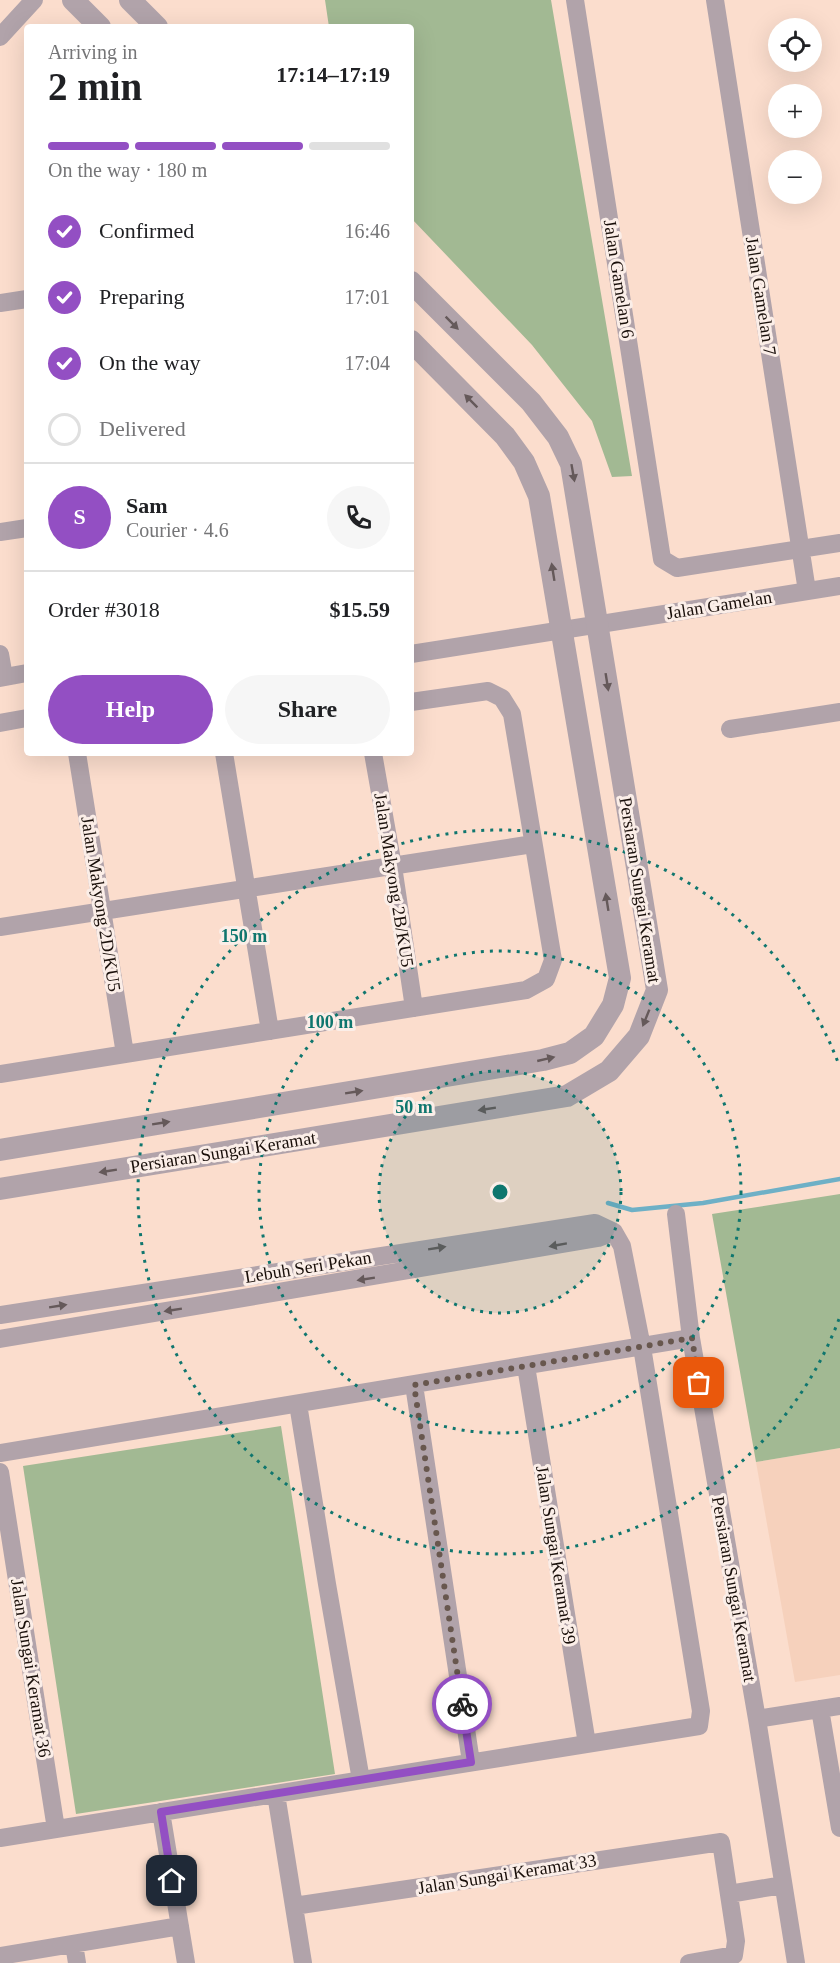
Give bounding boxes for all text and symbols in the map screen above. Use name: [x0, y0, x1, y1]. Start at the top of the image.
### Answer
map controls: [768, 18, 822, 204]
button: locate: [768, 18, 822, 72]
text: Arriving in: [48, 41, 137, 63]
text: 17:14–17:19: [276, 62, 390, 87]
text: 2 min: [48, 65, 142, 108]
button: +: [768, 84, 822, 138]
button: −: [768, 150, 822, 204]
text: On the way · 180 m: [48, 159, 207, 181]
icon: check: [48, 215, 81, 248]
text: Confirmed: [99, 218, 194, 243]
street label: Jalan Gamelan 6: [600, 218, 638, 340]
text: 16:46: [344, 220, 390, 242]
street label: Jalan Gamelan 7: [742, 235, 780, 357]
icon: check: [48, 281, 81, 314]
text: Preparing: [99, 284, 185, 309]
text: 17:01: [344, 286, 390, 308]
one-way arrow: [445, 316, 460, 330]
icon: check: [48, 347, 81, 380]
text: On the way: [99, 350, 200, 375]
text: 17:04: [344, 352, 390, 374]
one-way arrow: [464, 395, 478, 409]
text: Delivered: [99, 416, 186, 441]
one-way arrow: [569, 464, 578, 483]
button: phone: [327, 486, 390, 549]
text: Sam: [126, 493, 168, 518]
text: S: [73, 504, 86, 529]
text: Courier · 4.6: [126, 519, 229, 541]
one-way arrow: [548, 562, 557, 581]
street label: Jalan Gamelan: [665, 587, 773, 623]
text: Order #3018: [48, 597, 160, 622]
text: $15.59: [330, 597, 390, 622]
one-way arrow: [603, 673, 612, 692]
button: Help: [48, 675, 213, 744]
button: Share: [225, 675, 390, 744]
street label: Jalan Makyong 2B/KU5: [370, 792, 418, 968]
street label: Persiaran Sungai Keramat: [615, 796, 665, 984]
street label: Jalan Makyong 2D/KU5: [77, 815, 125, 993]
one-way arrow: [602, 893, 611, 912]
text: 150 m: [221, 926, 267, 946]
one-way arrow: [641, 1009, 650, 1027]
text: 100 m: [307, 1012, 353, 1032]
one-way arrow: [537, 1054, 555, 1064]
one-way arrow: [344, 1087, 363, 1096]
text: 50 m: [395, 1097, 433, 1117]
one-way arrow: [478, 1105, 497, 1114]
one-way arrow: [152, 1119, 171, 1128]
street label: Persiaran Sungai Keramat: [129, 1127, 317, 1177]
one-way arrow: [99, 1167, 118, 1176]
centre of rings: [490, 1182, 510, 1202]
one-way arrow: [548, 1241, 567, 1250]
one-way arrow: [428, 1243, 447, 1252]
street label: Lebuh Seri Pekan: [243, 1247, 373, 1287]
one-way arrow: [356, 1274, 375, 1283]
one-way arrow: [48, 1302, 67, 1311]
one-way arrow: [164, 1306, 183, 1315]
pin: [673, 1357, 724, 1408]
icon: bag: [682, 1366, 715, 1399]
street label: Jalan Sungai Keramat 39: [532, 1464, 580, 1646]
street label: Persiaran Sungai Keramat: [708, 1495, 760, 1683]
street label: Jalan Sungai Keramat 36: [7, 1577, 55, 1759]
courier: [432, 1674, 492, 1734]
icon: bike: [446, 1688, 479, 1721]
street label: Jalan Sungai Keramat 33: [416, 1850, 598, 1898]
pin: [146, 1855, 197, 1906]
icon: home: [155, 1864, 188, 1897]

